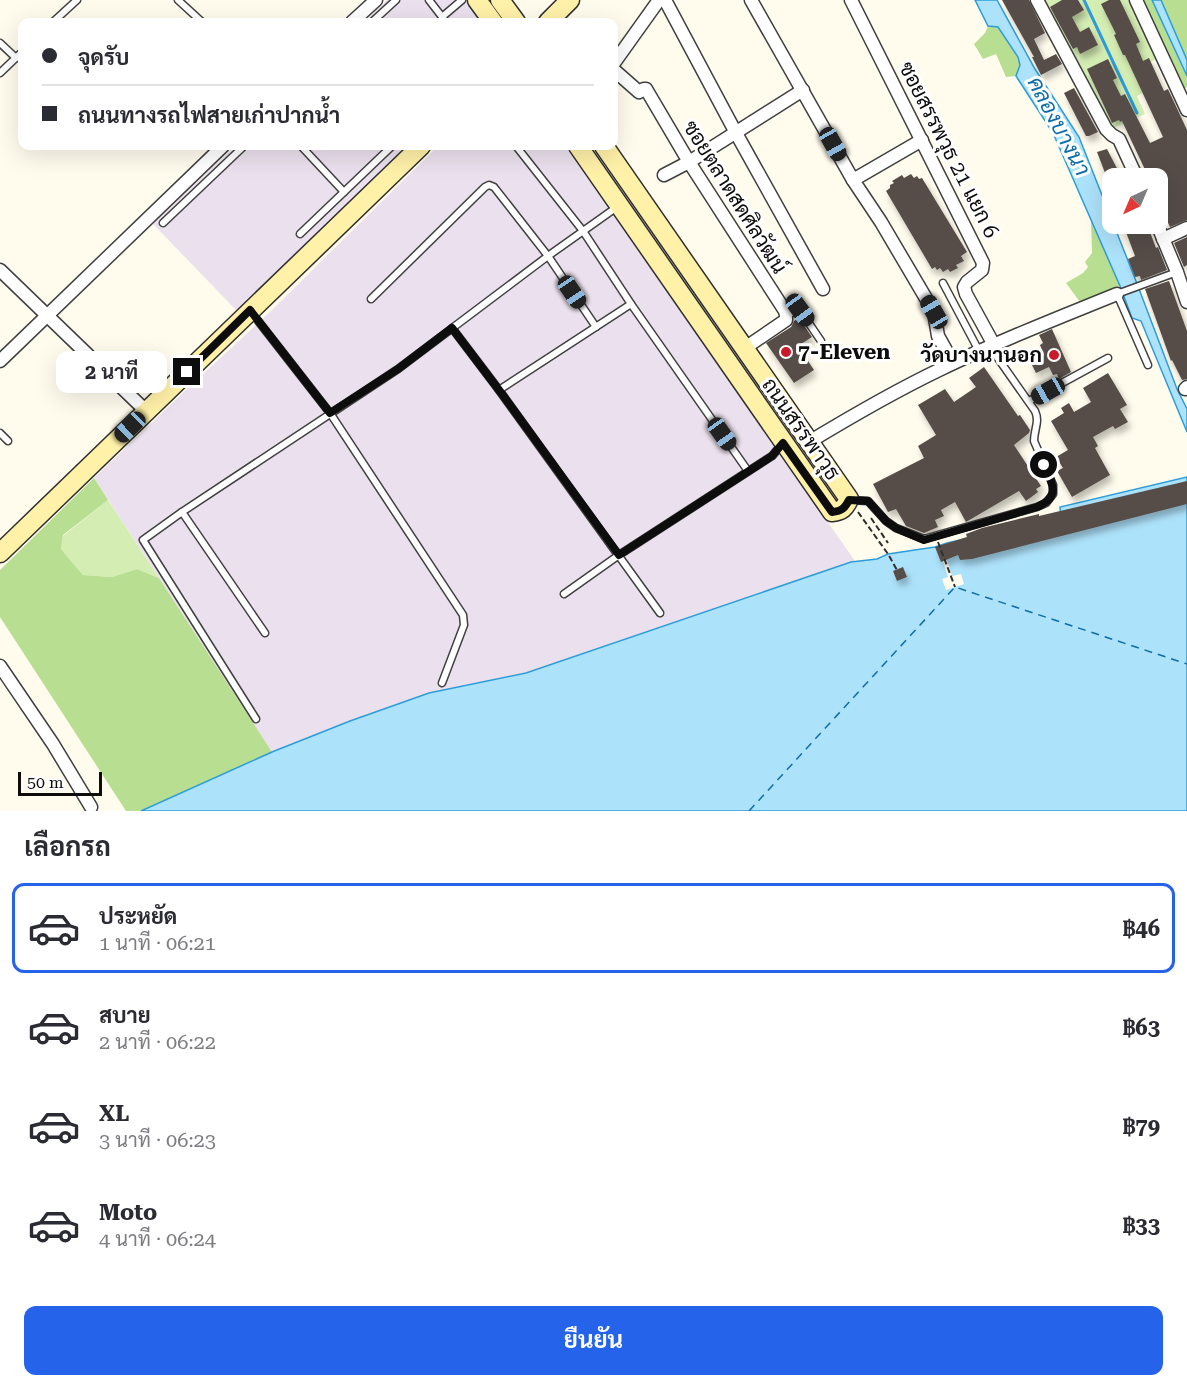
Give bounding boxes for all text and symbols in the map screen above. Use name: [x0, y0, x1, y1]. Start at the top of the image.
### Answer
text: จุดรับ: [78, 45, 129, 70]
street label: ซอยสรรพวุธ 21 แยก 6: [892, 58, 1004, 243]
water label: คลองบางนา: [1023, 72, 1095, 180]
text: ถนนทางรถไฟสายเก่าปากน้ำ: [78, 103, 340, 128]
street label: ซอยตลาดสดศิลวัฒน์: [678, 115, 793, 278]
car: [816, 124, 850, 164]
north arrow: [1102, 168, 1168, 234]
map controls: [1102, 168, 1168, 234]
car: [554, 272, 590, 312]
car: [782, 290, 818, 330]
car: [917, 292, 951, 332]
place label: 7-Eleven: [798, 340, 890, 364]
place label: วัดบางนานอก: [920, 343, 1042, 367]
marker: 7-Eleven: [779, 345, 793, 359]
marker: วัดบางนานอก: [1047, 348, 1061, 362]
callout: 2 นาที: [55, 351, 166, 393]
route end: [173, 358, 200, 385]
text: 2 นาที: [85, 360, 138, 384]
street label: ถนนสรรพาวุธ: [755, 373, 845, 486]
car: [1028, 374, 1068, 408]
car: [111, 408, 149, 446]
car: [704, 414, 740, 454]
route start: [1030, 451, 1057, 478]
scale bar: [18, 769, 102, 796]
text: 50 m: [27, 773, 64, 792]
text: เลือกรถ: [24, 831, 111, 863]
icon: car: [27, 901, 81, 955]
text: ประหยัด: [99, 904, 177, 929]
text: ฿46: [1123, 916, 1160, 941]
text: 1 นาที · 06:21: [99, 931, 216, 955]
icon: car: [27, 1000, 81, 1054]
text: สบาย: [99, 1003, 151, 1028]
text: ฿63: [1123, 1015, 1160, 1040]
text: 2 นาที · 06:22: [99, 1030, 216, 1054]
icon: car: [27, 1099, 81, 1153]
text: XL: [99, 1101, 129, 1126]
text: ฿79: [1123, 1114, 1160, 1139]
text: 3 นาที · 06:23: [99, 1128, 216, 1152]
icon: car: [27, 1198, 81, 1252]
text: Moto: [99, 1200, 157, 1225]
text: ฿33: [1123, 1213, 1160, 1238]
text: 4 นาที · 06:24: [99, 1227, 216, 1251]
button: ยืนยัน: [24, 1306, 1163, 1375]

